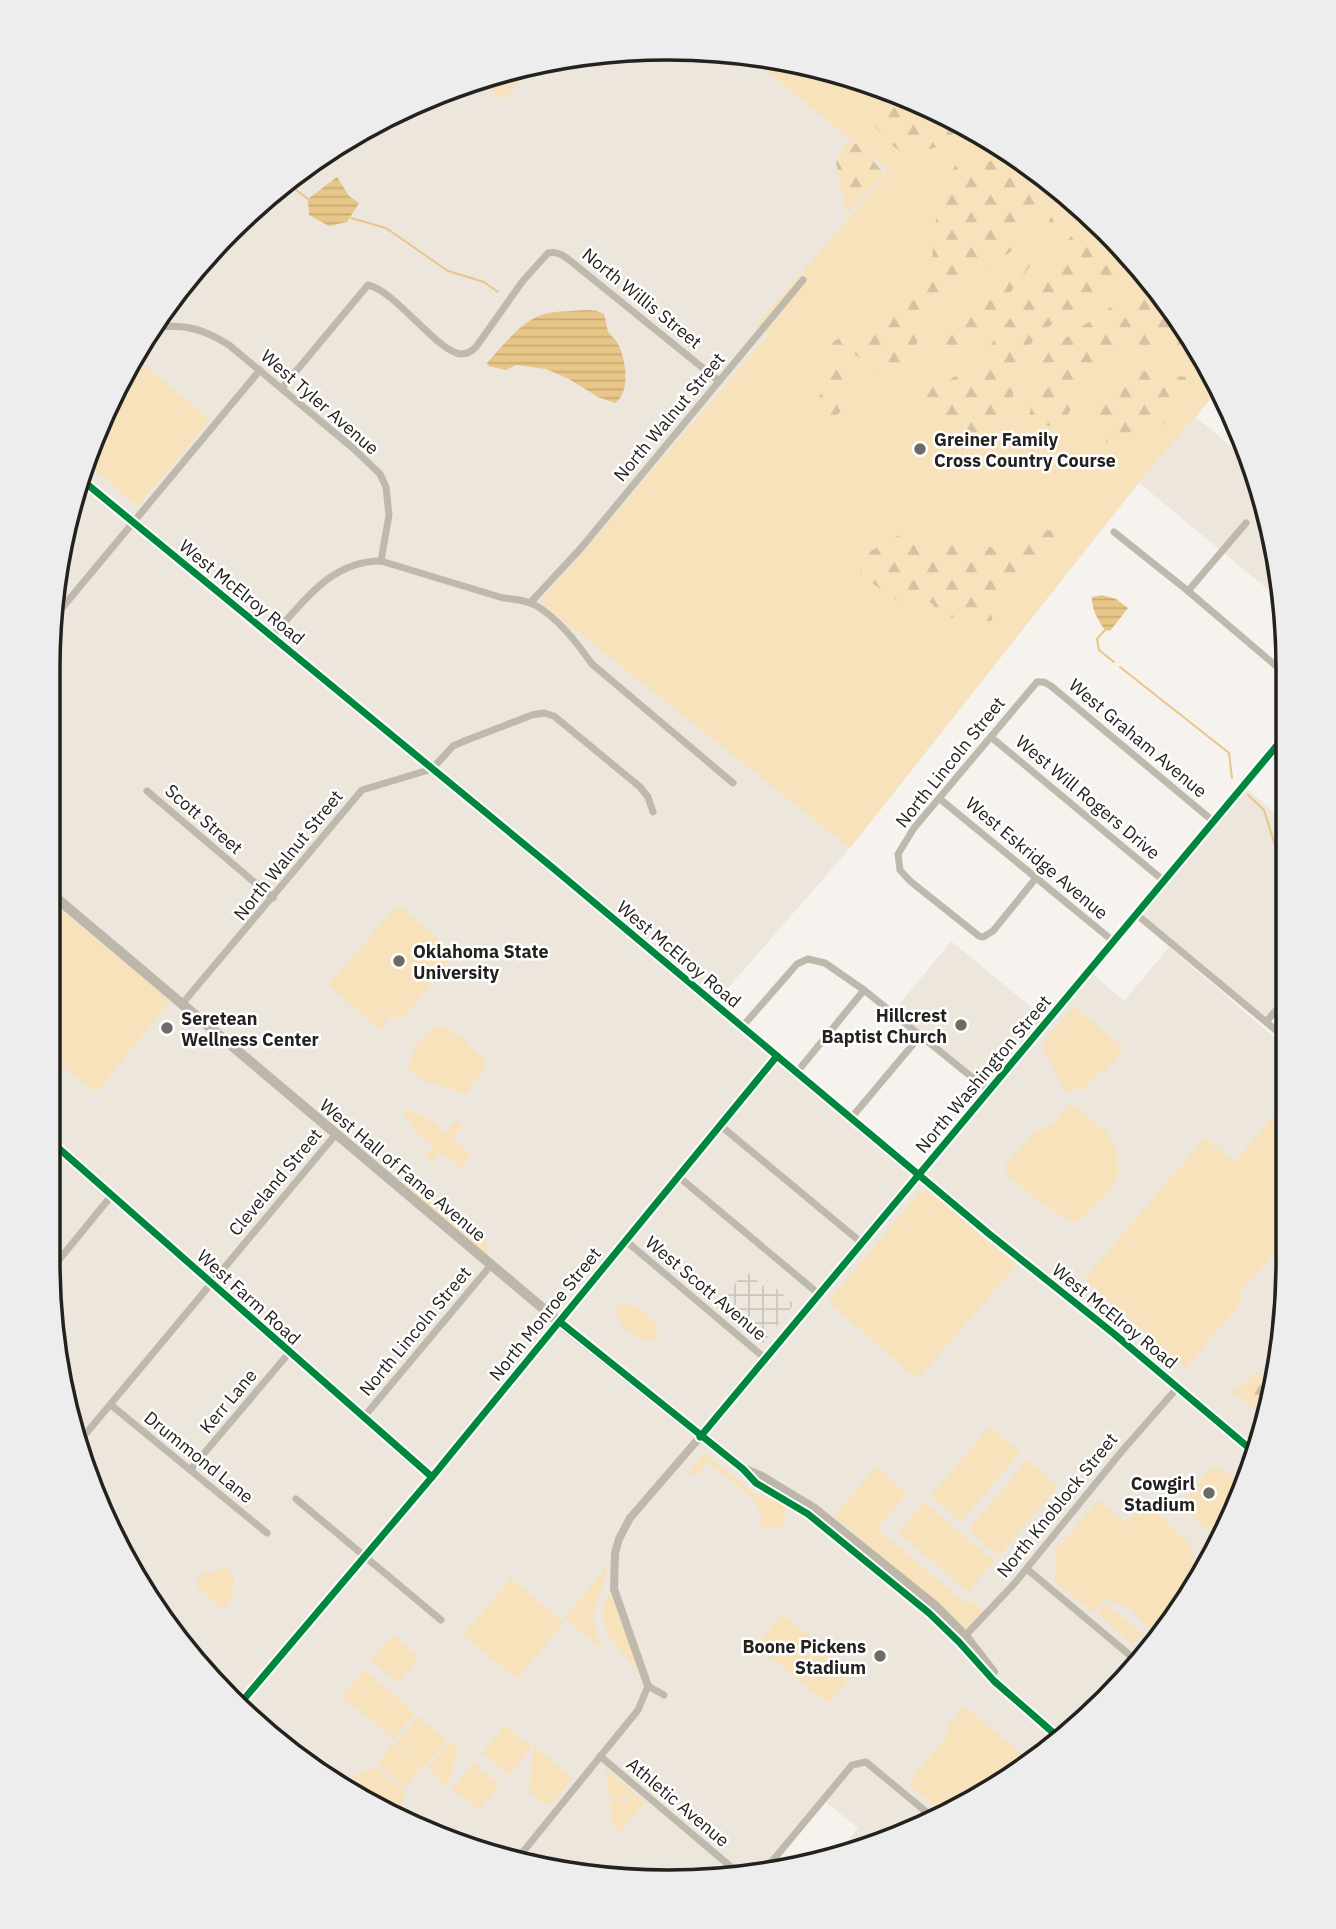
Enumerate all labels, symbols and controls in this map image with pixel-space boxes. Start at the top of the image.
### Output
street label: North Willis Street [577,243,707,353]
street label: West Tyler Avenue [256,344,384,460]
street label: North Walnut Street [608,348,730,486]
place label: Greiner Family Cross Country Course [934,428,1116,472]
marker: Greiner Family Cross Country Course [912,441,928,457]
street label: West McElroy Road [175,534,309,650]
street label: West Graham Avenue [1064,673,1212,803]
street label: North Lincoln Street [890,692,1010,832]
street label: West Will Rogers Drive [1011,730,1165,864]
street label: Scott Street [160,779,248,859]
street label: North Walnut Street [228,785,348,925]
street label: West Eskridge Avenue [961,792,1113,924]
street label: West McElroy Road [612,895,746,1013]
place label: Oklahoma State University [413,940,549,984]
marker: Oklahoma State University [391,953,407,969]
street label: North Washington Street [910,990,1056,1158]
place label: Hillcrest Baptist Church [821,1004,947,1048]
place label: Seretean Wellness Center [181,1007,319,1051]
marker: Hillcrest Baptist Church [953,1017,969,1033]
marker: Seretean Wellness Center [159,1020,175,1036]
street label: West Hall of Fame Avenue [315,1094,491,1246]
street label: Cleveland Street [223,1124,327,1240]
street label: West Scott Avenue [641,1231,771,1345]
street label: North Monroe Street [484,1243,606,1385]
street label: West Farm Road [192,1244,306,1350]
street label: West McElroy Road [1048,1258,1182,1374]
street label: North Lincoln Street [354,1262,476,1400]
street label: Kerr Lane [194,1364,262,1438]
street label: Drummond Lane [140,1406,258,1508]
street label: North Knoblock Street [992,1428,1122,1582]
place label: Cowgirl Stadium [1124,1472,1196,1516]
marker: Cowgirl Stadium [1201,1485,1217,1501]
place label: Boone Pickens Stadium [743,1635,866,1679]
marker: Boone Pickens Stadium [872,1648,888,1664]
street label: Athletic Avenue [622,1752,734,1852]

